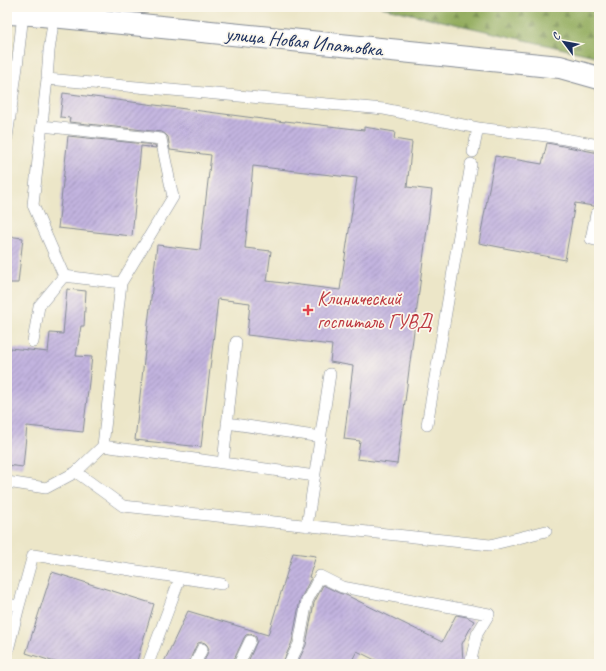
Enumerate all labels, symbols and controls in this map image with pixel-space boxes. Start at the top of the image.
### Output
street label: улица Новая Ипатовка [223,21,385,62]
north arrow [544,22,584,62]
text: С [548,29,564,43]
place label: Клинический госпиталь ГУВД [317,286,434,334]
marker: Клинический госпиталь ГУВД [302,304,314,316]

